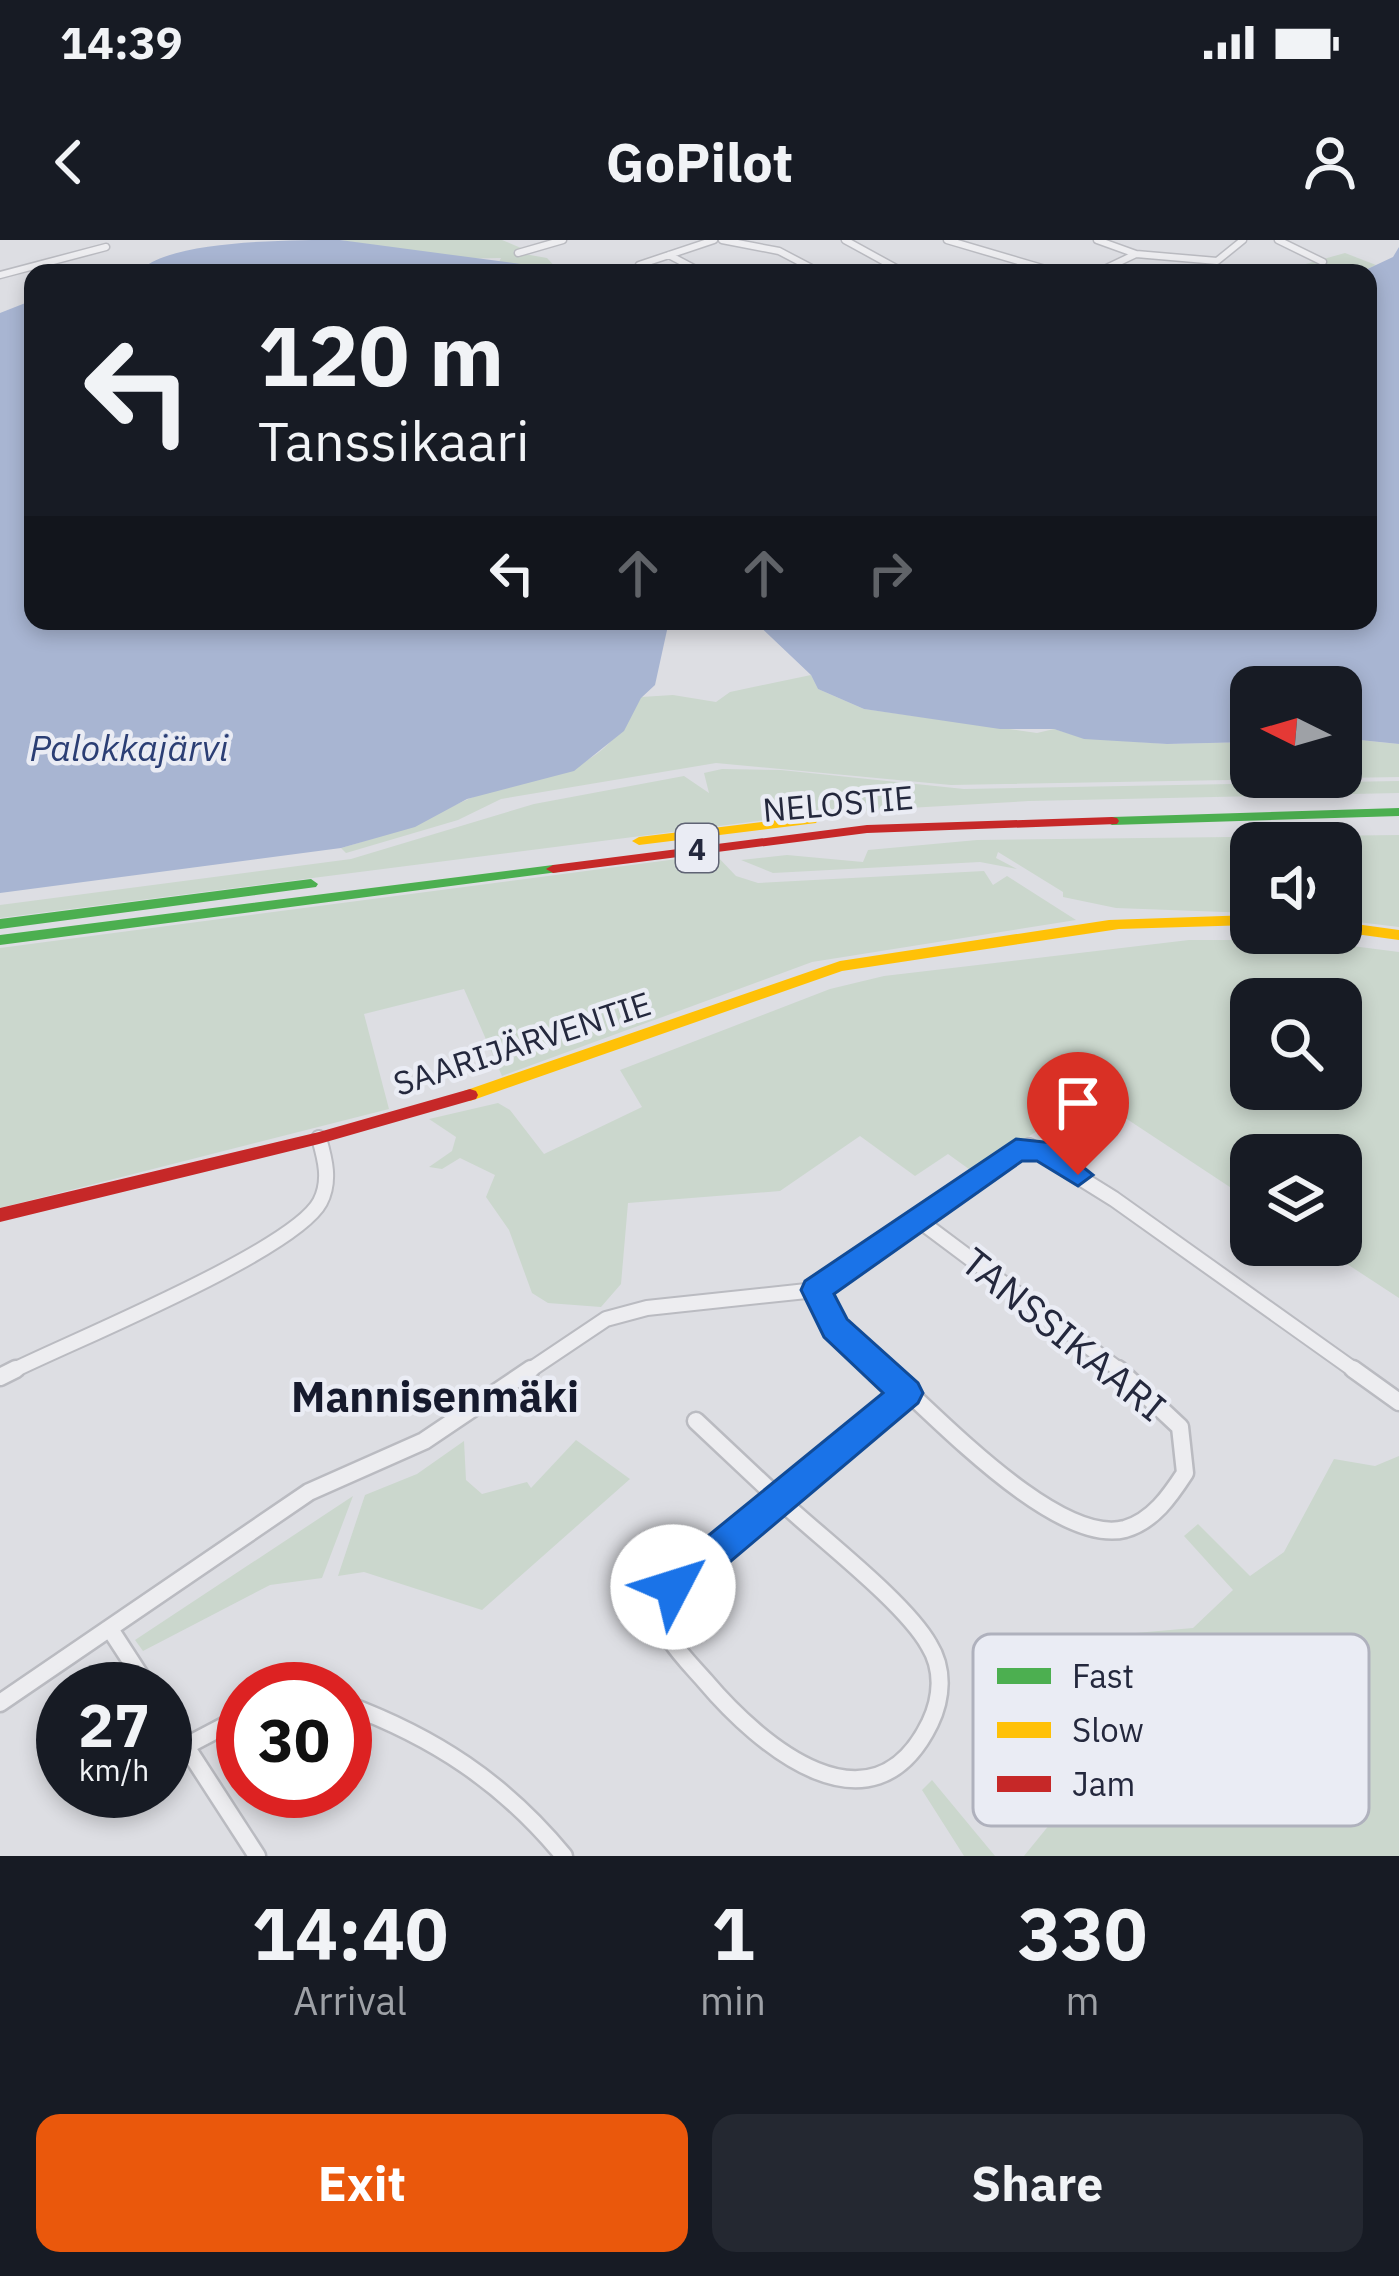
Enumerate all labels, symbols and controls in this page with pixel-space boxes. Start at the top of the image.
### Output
text: 14:39 [60,13,183,71]
text: GoPilot [606,127,793,197]
icon: back [36,129,102,195]
icon: person [1297,129,1363,195]
text: 120 m [258,300,504,409]
icon: left [60,312,216,468]
text: Tanssikaari [258,406,530,476]
icon: left [479,540,545,606]
icon: ahead [605,540,671,606]
icon: ahead [731,540,797,606]
icon: right [857,540,923,606]
north arrow [1230,666,1362,798]
map controls [1230,666,1362,1266]
water label: Palokkajärvi [29,724,229,771]
street label: NELOSTIE [761,775,915,831]
button: sound [1230,822,1362,954]
road number: 4 [676,824,718,872]
button: search [1230,978,1362,1110]
street label: SAARIJÄRVENTIE [388,981,656,1105]
pin [1027,1052,1129,1175]
icon: arrive [1045,1070,1111,1136]
button: layers [1230,1134,1362,1266]
street label: TANSSIKAARI [951,1236,1177,1432]
district label: Mannisenmäki [291,1369,579,1424]
position arrow [610,1524,736,1650]
legend [973,1634,1369,1826]
text: Fast [1072,1654,1134,1697]
speed limit sign: 30 [216,1662,372,1818]
text: 27 [78,1685,150,1764]
text: Slow [1072,1708,1144,1751]
text: km/h [79,1750,149,1789]
text: Jam [1072,1762,1135,1805]
text: 14:40 [252,1886,448,1980]
text: 1 [711,1886,755,1980]
text: 330 [1018,1886,1147,1980]
text: Arrival [293,1975,407,2026]
text: min [700,1975,766,2026]
text: m [1065,1975,1100,2026]
button: Exit [36,2114,688,2252]
button: Share [712,2114,1363,2252]

